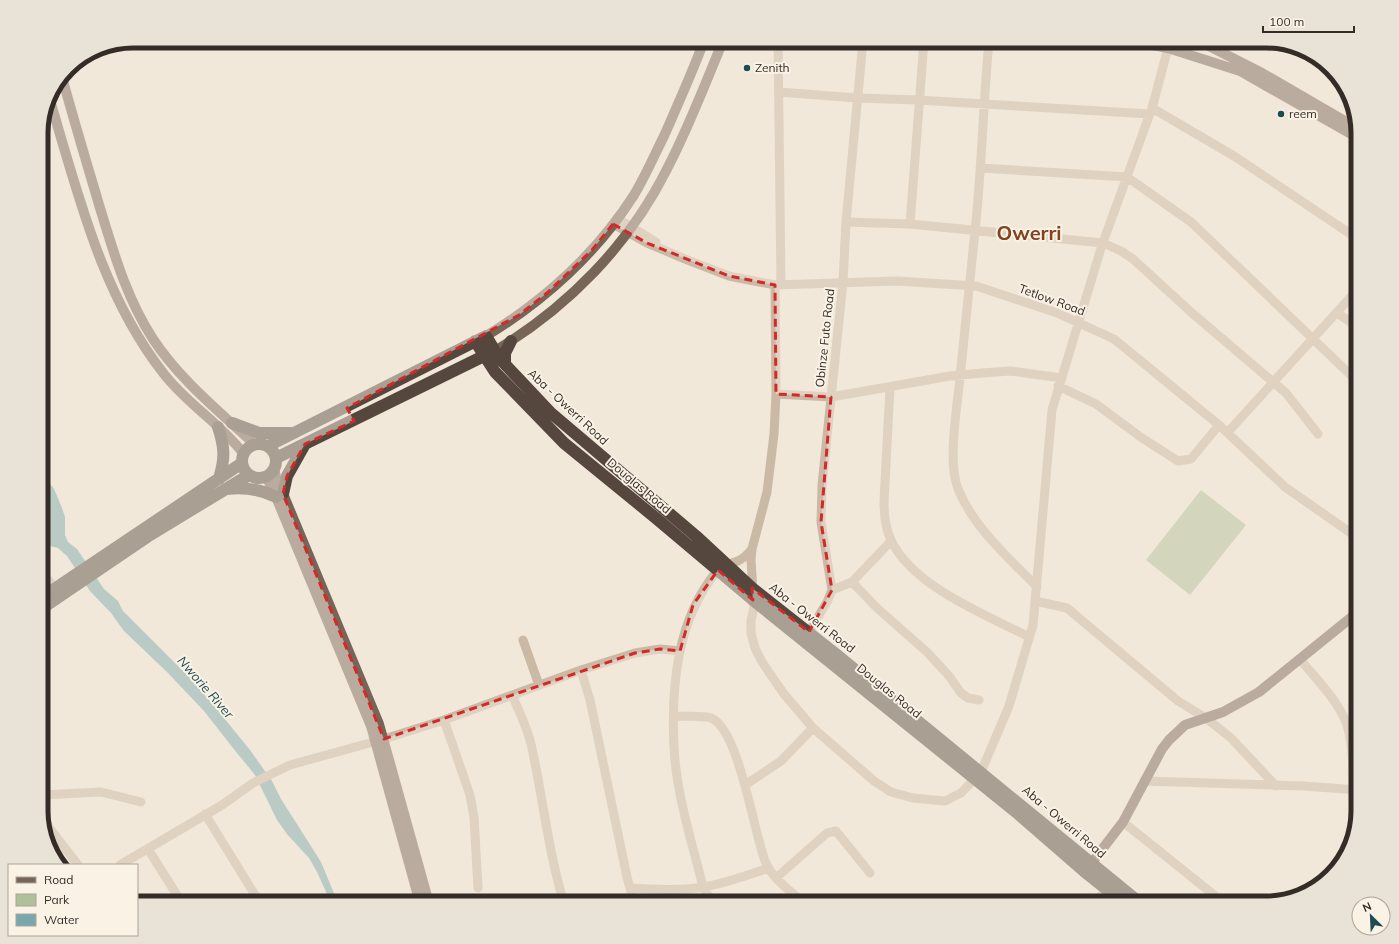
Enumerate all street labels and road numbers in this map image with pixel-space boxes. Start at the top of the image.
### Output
street label: Tetlow Road [1017,281,1087,318]
street label: Obinze Futo Road [812,288,837,388]
street label: Aba - Owerri Road [525,365,612,448]
street label: Douglas Road [604,455,674,517]
street label: Aba - Owerri Road [766,579,858,656]
street label: Douglas Road [854,660,925,721]
street label: Aba - Owerri Road [1019,782,1109,861]

